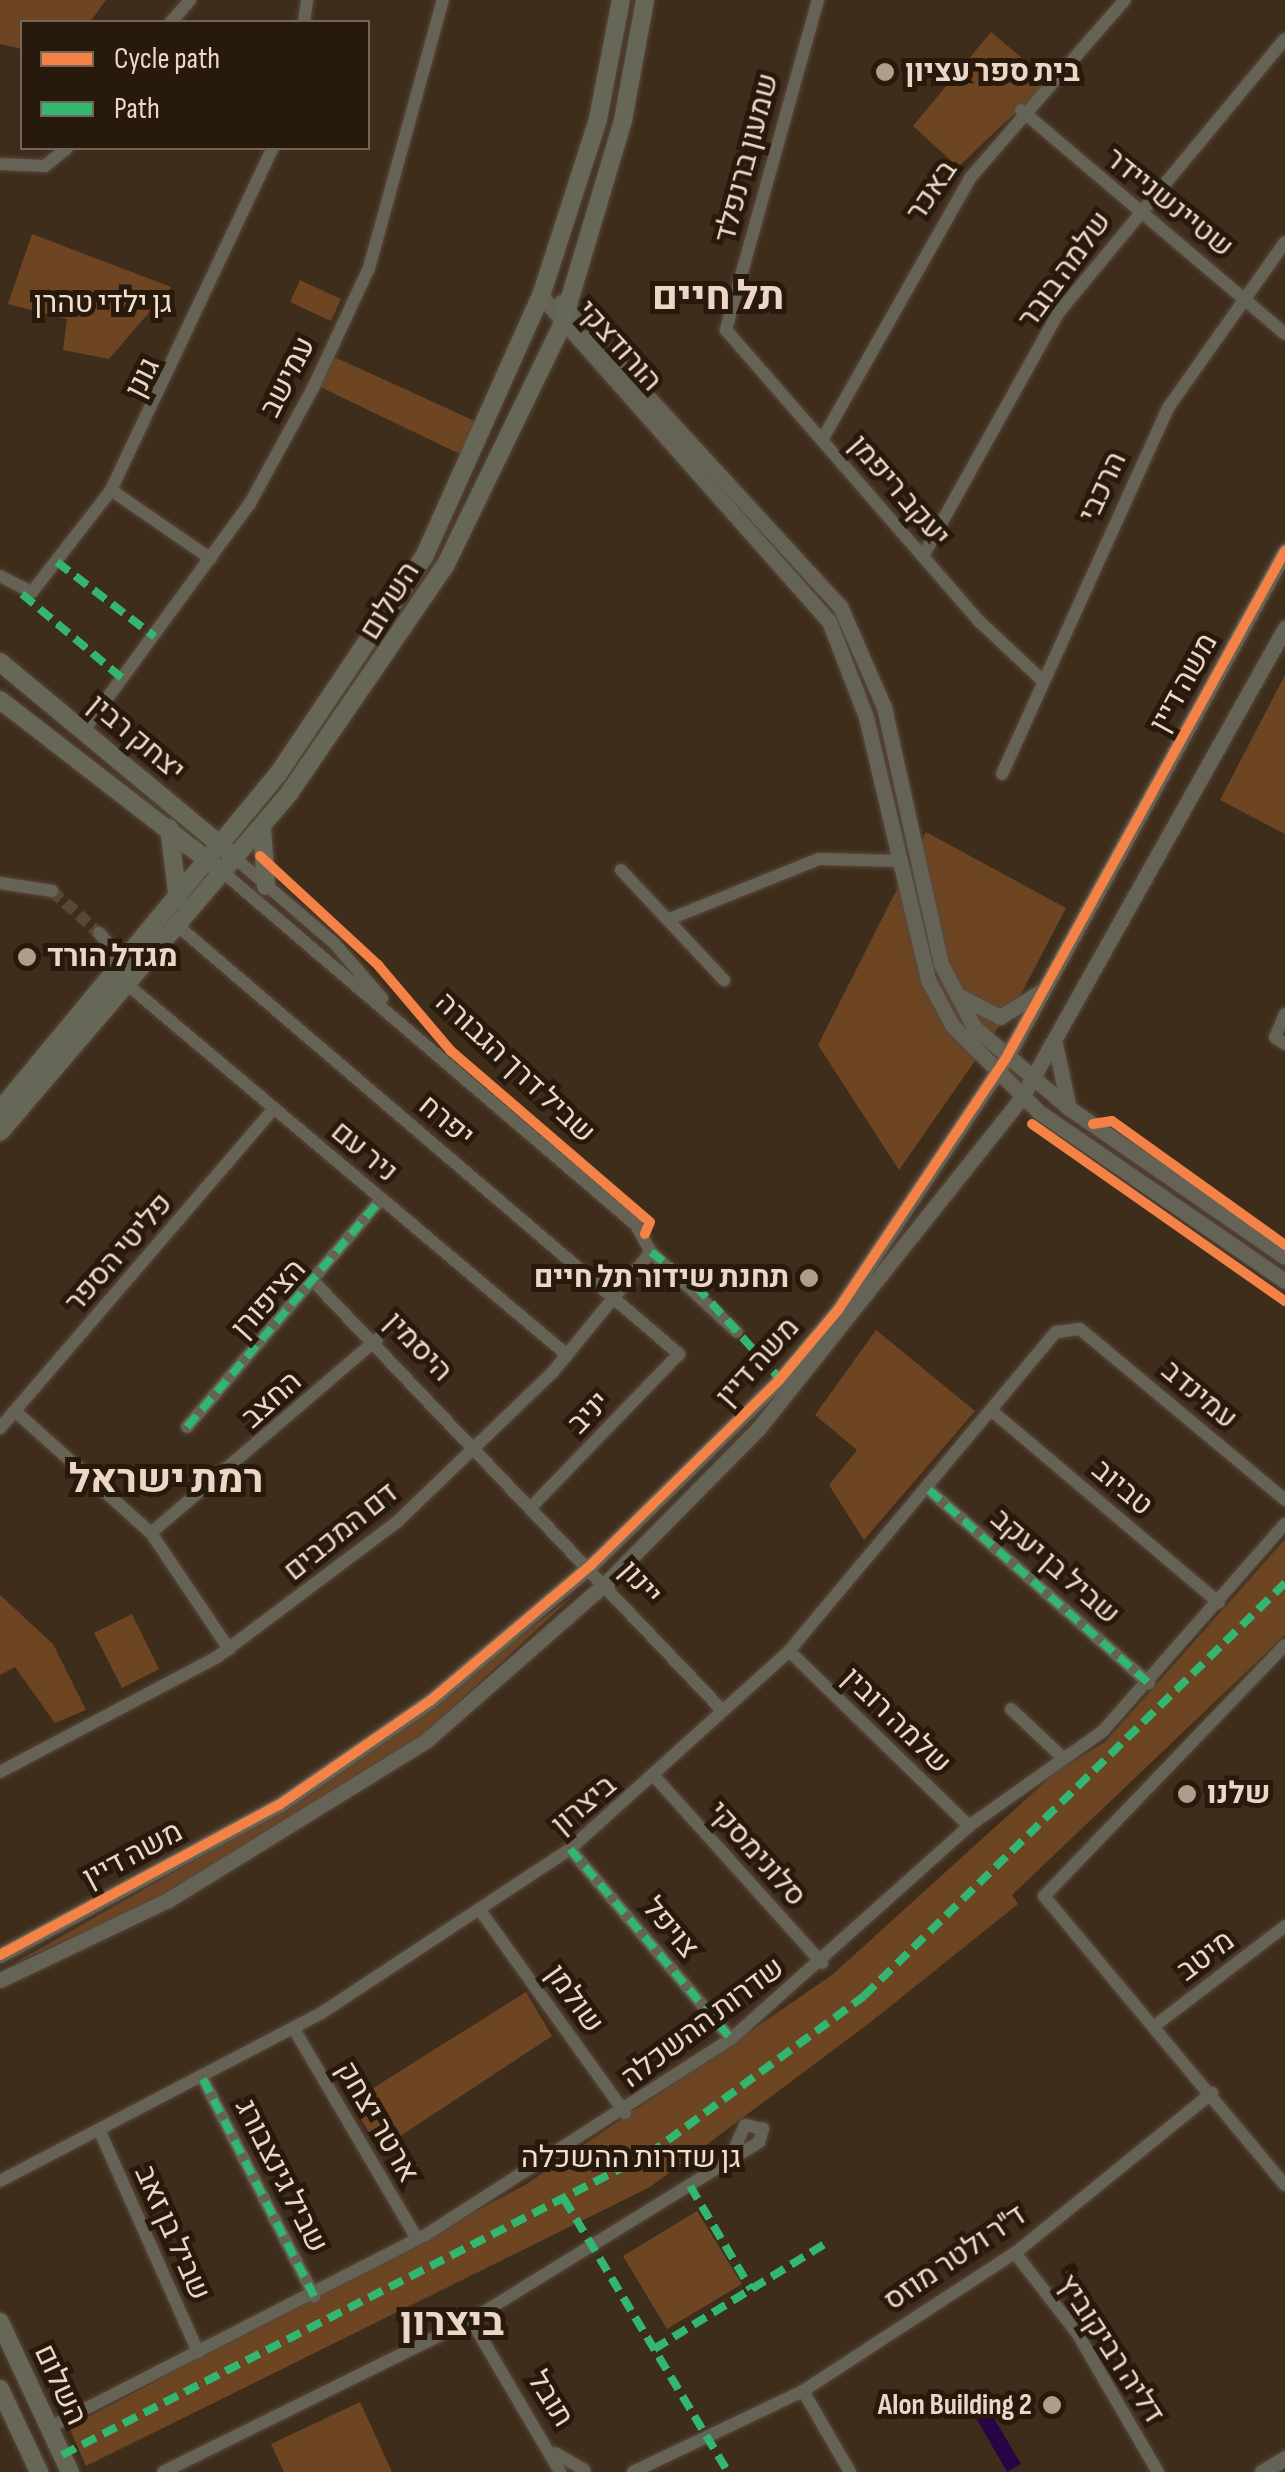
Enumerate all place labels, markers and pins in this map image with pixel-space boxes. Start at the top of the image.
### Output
place label: בית ספר עציון [905,54,1080,90]
marker: בית ספר עציון [874,61,896,83]
place label: מגדל הורד [47,939,178,975]
marker: מגדל הורד [16,946,38,968]
place label: תחנת שידור תל חיים [534,1260,789,1296]
marker: תחנת שידור תל חיים [798,1267,820,1289]
place label: שלנו [1207,1776,1270,1812]
marker: שלנו [1176,1783,1198,1805]
place label: Alon Building 2 [878,2387,1032,2423]
marker: Alon Building 2 [1041,2394,1063,2416]

